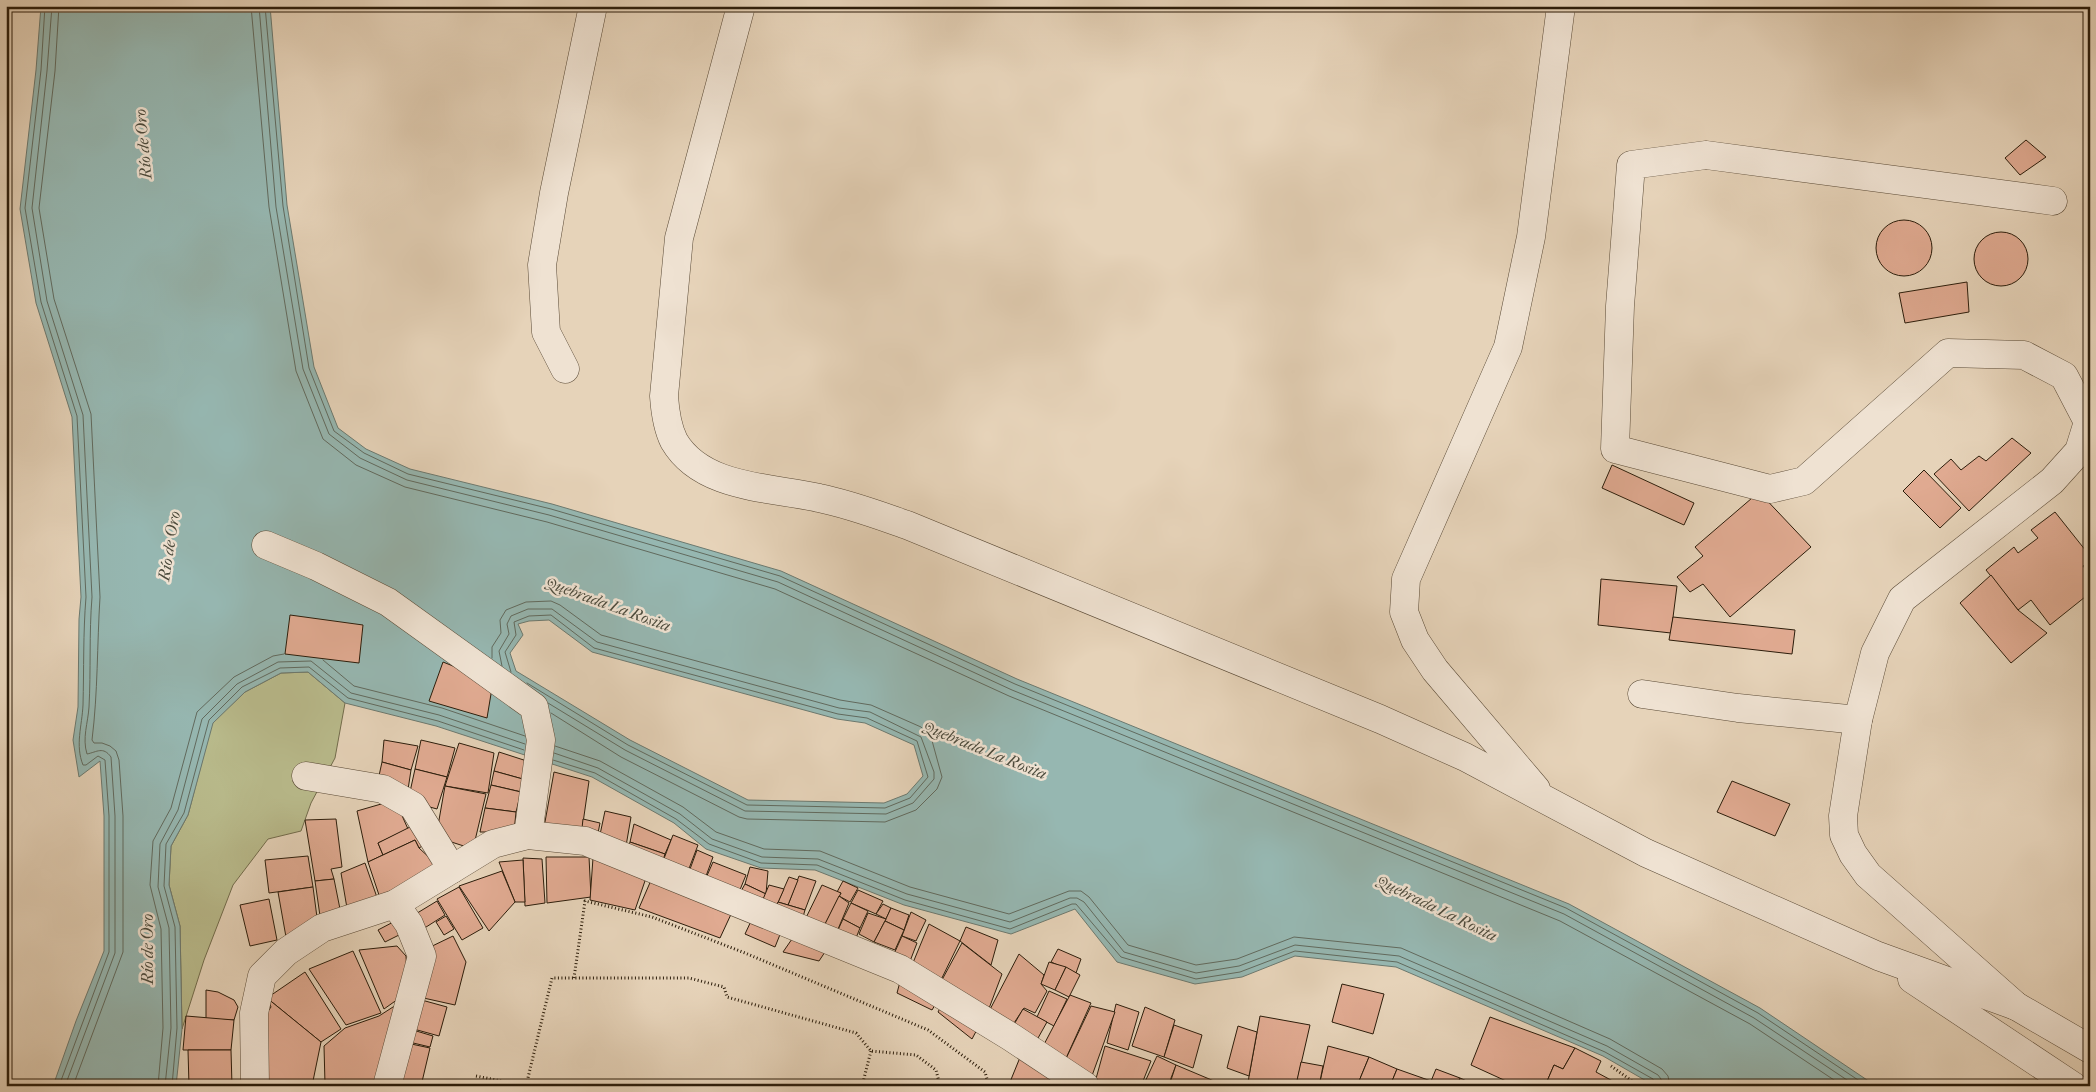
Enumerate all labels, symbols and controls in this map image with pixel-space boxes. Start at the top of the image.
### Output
water label: Río de Oro [130,108,156,181]
water label: Río de Oro [154,510,184,583]
water label: Quebrada La Rosita [542,572,673,636]
water label: Quebrada La Rosita [919,716,1049,784]
water label: Quebrada La Rosita [1372,870,1500,946]
water label: Río de Oro [138,914,157,985]

